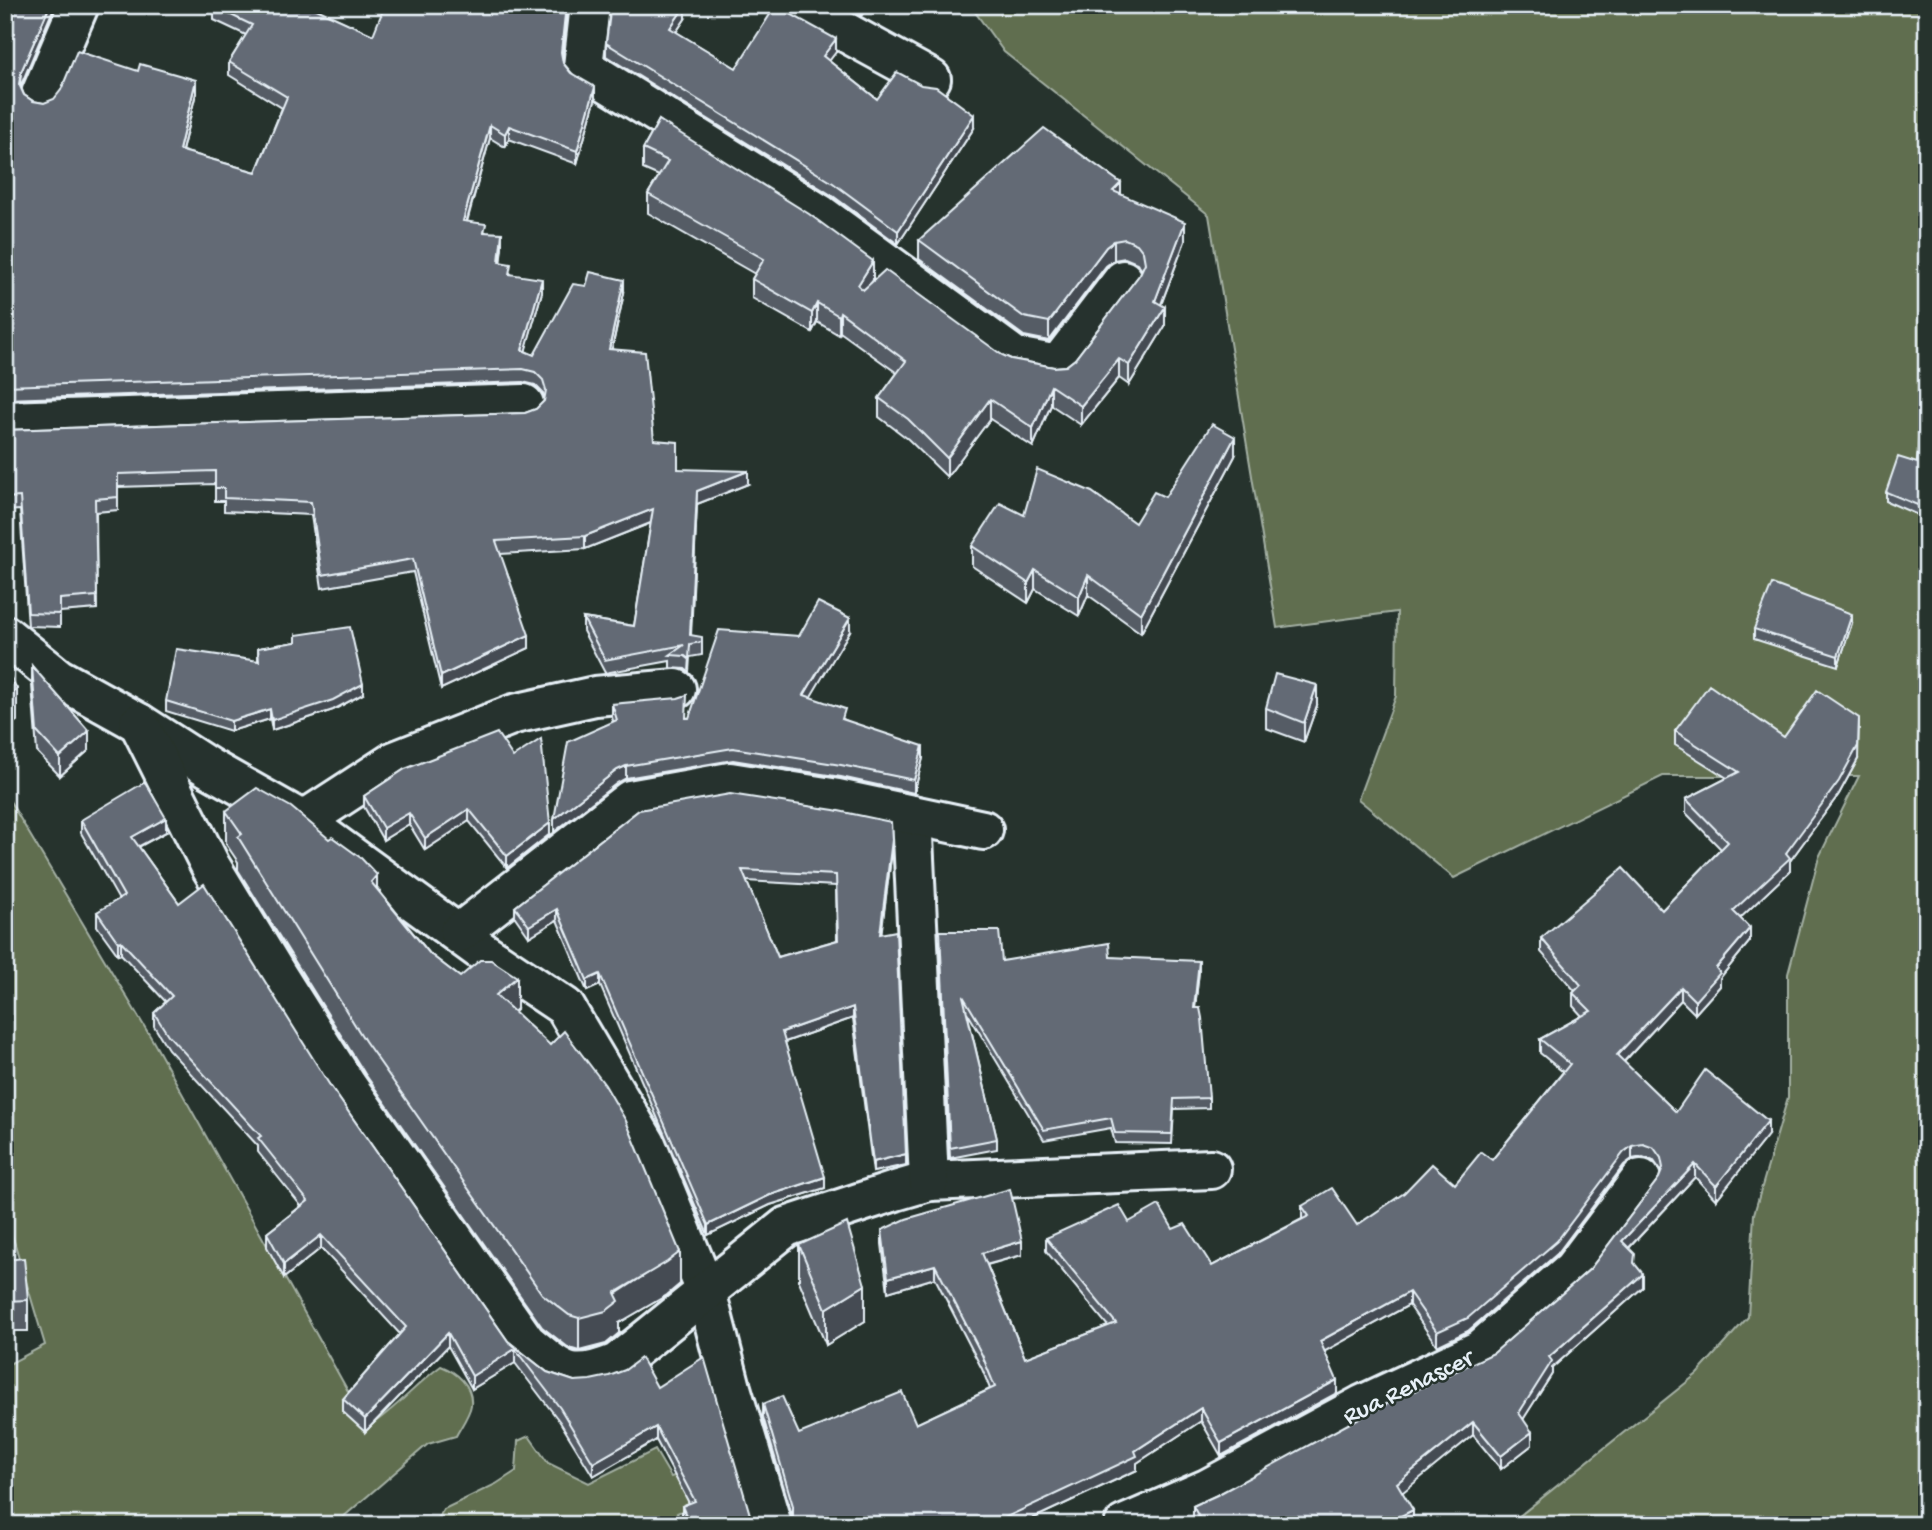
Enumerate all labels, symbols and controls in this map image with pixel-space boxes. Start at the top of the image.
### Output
street label: Rua Renascer [1339,1343,1482,1434]

